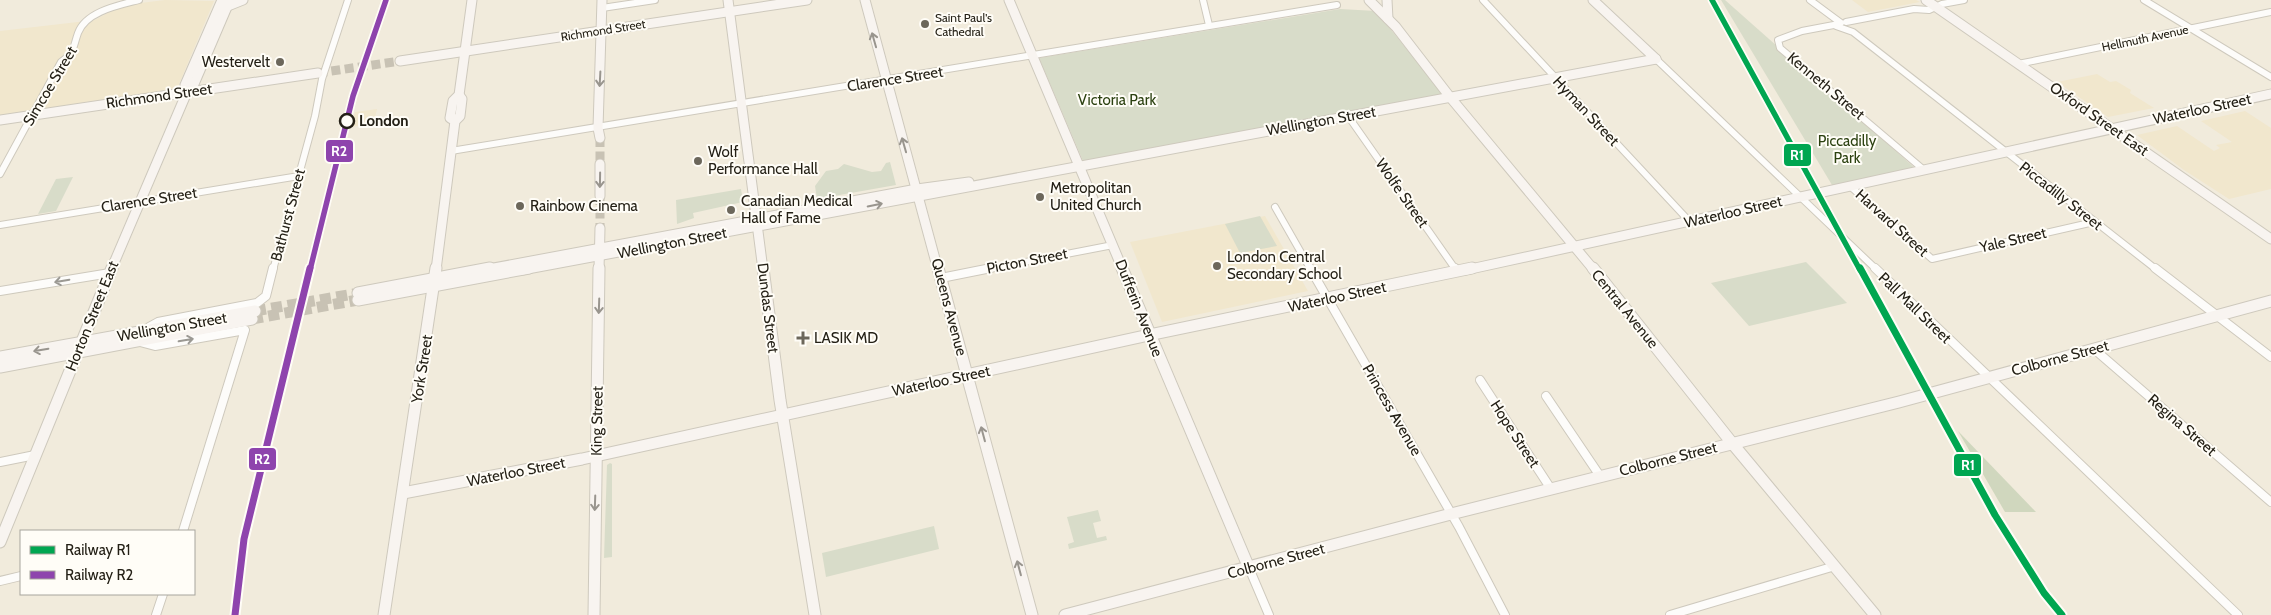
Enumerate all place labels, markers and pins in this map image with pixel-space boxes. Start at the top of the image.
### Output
place label: Saint Paul's Cathedral [935,10,992,39]
marker: Saint Paul's Cathedral [919,18,931,30]
place label: Westervelt [202,53,270,71]
marker: Westervelt [274,56,286,68]
place label: London [359,112,409,130]
marker: London [339,113,355,129]
place label: Wolf Performance Hall [708,143,818,178]
marker: Wolf Performance Hall [692,155,704,167]
place label: Metropolitan United Church [1050,179,1141,214]
marker: Metropolitan United Church [1034,191,1046,203]
place label: Canadian Medical Hall of Fame [741,192,853,227]
place label: Rainbow Cinema [530,197,639,215]
marker: Rainbow Cinema [514,200,526,212]
marker: Canadian Medical Hall of Fame [725,204,737,216]
place label: London Central Secondary School [1227,248,1342,283]
marker: London Central Secondary School [1211,260,1223,272]
place label: LASIK MD [814,329,878,347]
marker: LASIK MD [796,331,810,345]

